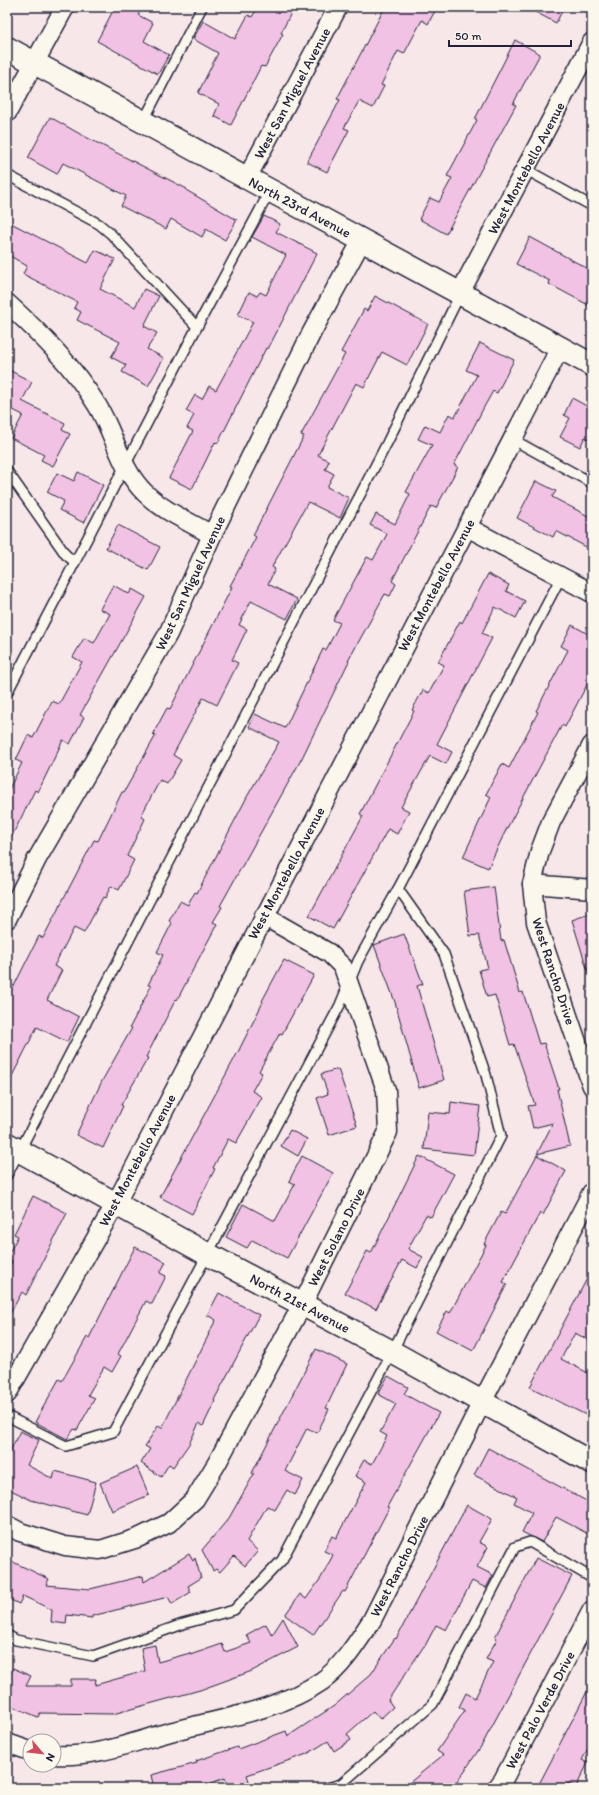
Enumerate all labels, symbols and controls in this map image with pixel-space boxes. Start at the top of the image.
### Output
scale bar [449,22,571,48]
street label: West San Miguel Avenue [251,24,334,162]
text: 50 m [455,29,481,43]
street label: West Montebello Avenue [484,99,569,237]
street label: North 23rd Avenue [246,173,354,242]
street label: West San Miguel Avenue [152,513,229,653]
street label: West Montebello Avenue [394,516,479,654]
street label: West Montebello Avenue [244,804,329,942]
street label: West Rancho Drive [528,915,579,1027]
street label: West Montebello Avenue [95,1091,180,1229]
street label: West Solano Drive [304,1185,369,1289]
street label: North 21st Avenue [247,1270,353,1337]
street label: West Rancho Drive [366,1512,433,1620]
street label: West Palo Verde Drive [502,1648,579,1772]
north arrow [22,1733,62,1773]
text: N [43,1751,58,1764]

